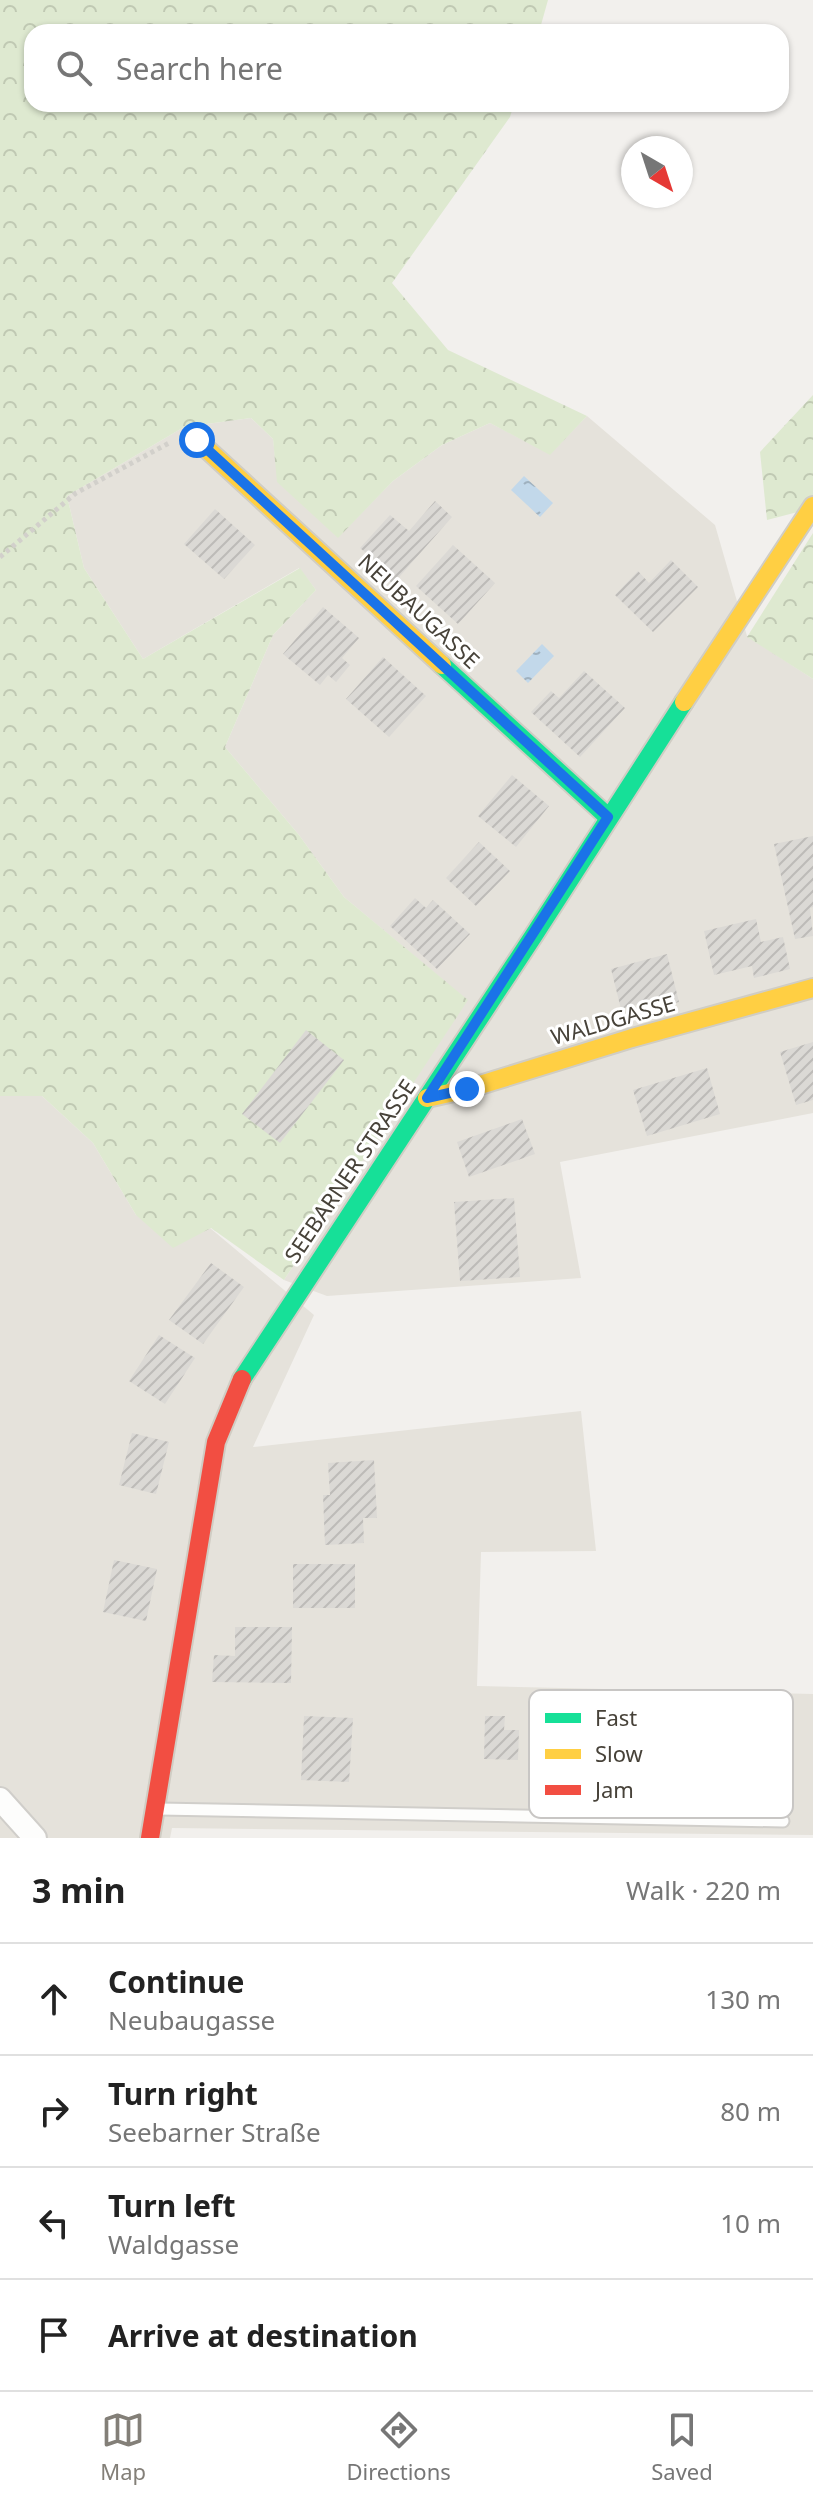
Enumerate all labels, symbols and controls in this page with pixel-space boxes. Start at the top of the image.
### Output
search box [24,24,789,112]
icon: search [52,46,96,90]
text: Search here [116,48,283,89]
north arrow [621,136,693,208]
route start [179,422,215,458]
street label: NEUBAUGASSE [352,546,487,674]
street label: WALDGASSE [547,987,678,1051]
route end [449,1071,485,1107]
street label: SEEBARNER STRASSE [277,1073,422,1268]
legend [529,1690,793,1818]
text: Fast [595,1702,637,1732]
text: Slow [595,1738,644,1768]
text: Jam [593,1774,634,1804]
text: 3 min [32,1867,126,1913]
text: Walk · 220 m [626,1872,781,1908]
text: Continue [108,1961,244,2002]
icon: ahead [32,1977,76,2021]
text: 130 m [705,1981,781,2017]
text: Neubaugasse [108,2002,275,2038]
text: Turn right [108,2073,258,2114]
icon: right [32,2089,76,2133]
text: 80 m [720,2093,781,2129]
text: Seebarner Straße [108,2114,321,2150]
text: Turn left [108,2185,236,2226]
icon: left [32,2201,76,2245]
text: 10 m [720,2205,781,2241]
text: Waldgasse [108,2226,239,2262]
icon: arrive [32,2313,76,2357]
text: Arrive at destination [108,2315,418,2356]
tab: Map [100,2408,146,2486]
tab: Directions [346,2408,451,2486]
tab: Saved [651,2408,713,2486]

